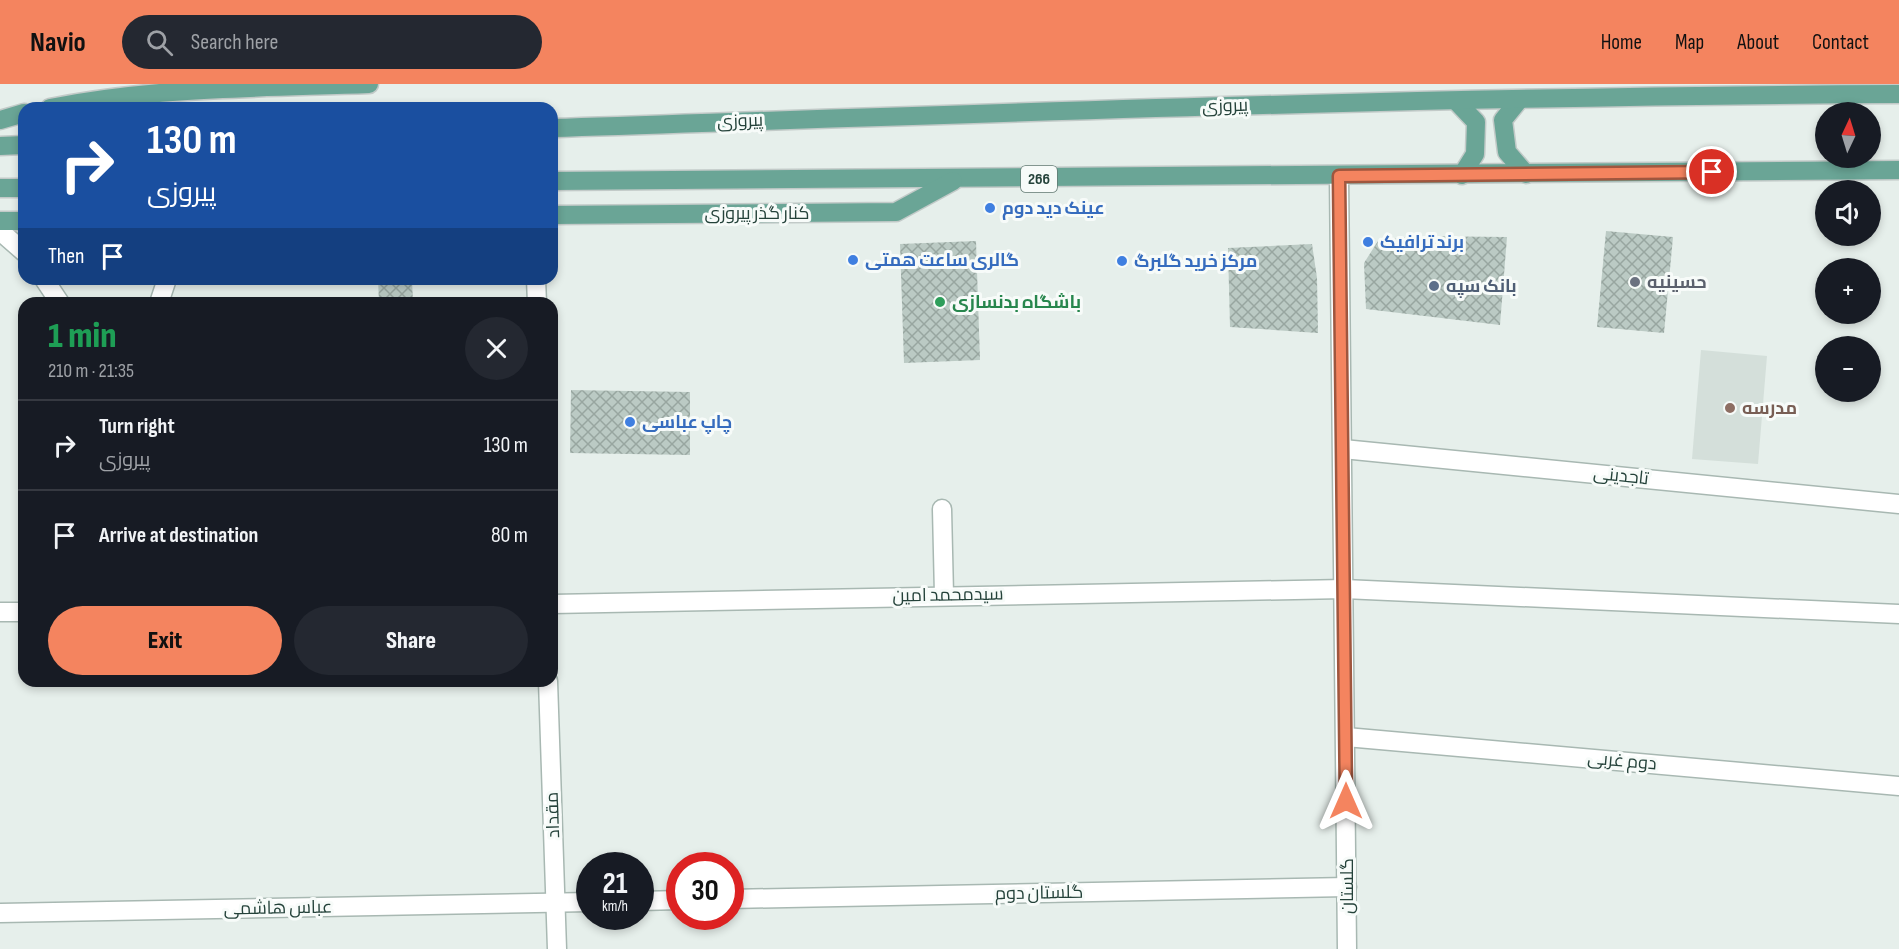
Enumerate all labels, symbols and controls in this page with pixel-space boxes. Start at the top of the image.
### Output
search box [122,15,542,69]
text: Navio [30,26,86,59]
icon: search [143,26,176,59]
text: Search here [191,29,278,56]
text: Home [1601,30,1642,55]
text: Map [1675,30,1704,55]
text: About [1737,30,1779,55]
text: Contact [1812,30,1869,55]
street label: پیروزی [1202,95,1249,118]
north arrow [1815,102,1881,168]
map controls [1815,102,1881,402]
street label: پیروزی [717,110,764,133]
text: 130 m [147,115,237,166]
icon: right [48,126,126,204]
pin [1686,146,1737,197]
icon: arrive [1695,155,1728,188]
road number: 266 [1021,166,1057,192]
text: پیروزی [147,177,216,209]
button: sound [1815,180,1881,246]
place label: عینک دید دوم [1002,198,1105,220]
marker: عینک دید دوم [983,201,997,215]
street label: کنار گذر پیروزی [705,203,810,225]
place label: برند ترافیک [1380,232,1464,253]
marker: برند ترافیک [1361,235,1375,249]
icon: arrive [96,240,129,273]
text: Then [48,243,84,270]
place label: گالری ساعت همتی [865,250,1019,271]
place label: مرکز خرید گلبرگ [1134,251,1258,272]
marker: گالری ساعت همتی [846,253,860,267]
marker: مرکز خرید گلبرگ [1115,254,1129,268]
button: + [1815,258,1881,324]
place label: حسینیه [1647,272,1707,293]
marker: حسینیه [1628,275,1642,289]
place label: بانک سپه [1446,276,1517,298]
marker: بانک سپه [1427,279,1441,293]
place label: باشگاه بدنسازی [952,292,1081,313]
marker: باشگاه بدنسازی [933,295,947,309]
text: 1 min [48,315,116,358]
button: close [465,317,528,380]
button: − [1815,336,1881,402]
text: 210 m · 21:35 [48,359,134,383]
place label: مدرسه [1742,398,1797,419]
marker: مدرسه [1723,401,1737,415]
place label: چاپ عباسی [642,412,732,434]
text: Turn right [99,413,175,440]
marker: چاپ عباسی [623,415,637,429]
icon: right [48,429,81,462]
text: 130 m [484,432,528,459]
text: پیروزی [99,448,150,472]
street label: تاجدینی [1592,463,1650,489]
icon: arrive [48,519,81,552]
text: Arrive at destination [99,522,258,549]
text: 80 m [491,522,528,549]
street label: سیدمحمد امین [892,584,1004,606]
button: Exit [48,606,282,675]
button: Share [294,606,528,675]
street label: دوم غربی [1586,748,1657,775]
position arrow [1314,769,1378,833]
street label: مقداد [542,792,564,838]
speed limit sign: 30 [666,852,744,930]
street label: گلستان [1337,858,1358,914]
text: 21 [603,866,627,902]
street label: گلستان دوم [995,882,1083,905]
street label: عباس هاشمی [224,897,332,919]
text: km/h [602,897,628,916]

